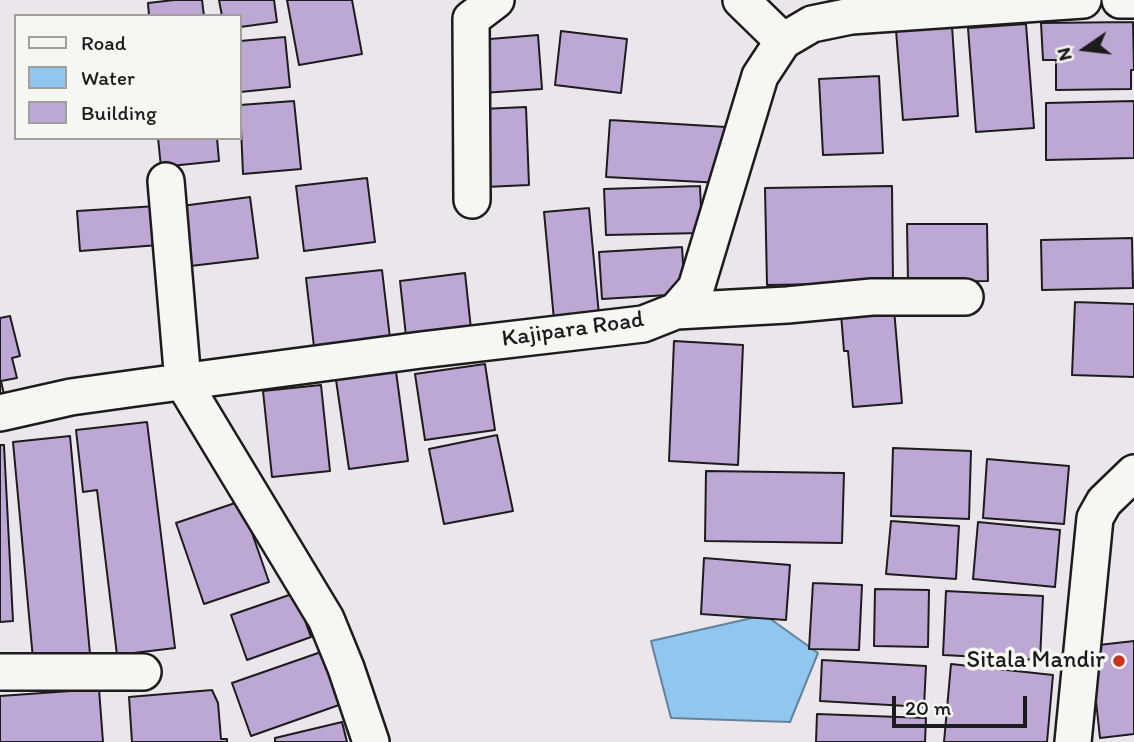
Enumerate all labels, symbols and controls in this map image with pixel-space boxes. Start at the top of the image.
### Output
legend [14,14,242,140]
north arrow [1050,14,1120,84]
text: Road [81,30,126,55]
text: N [1051,45,1077,63]
text: Water [81,65,135,90]
text: Building [81,100,157,125]
street label: Kajipara Road [500,306,646,354]
place label: Sitala Mandir [966,647,1105,675]
marker: Sitala Mandir [1111,653,1127,669]
scale bar [896,682,1031,726]
text: 20 m [905,695,951,720]

